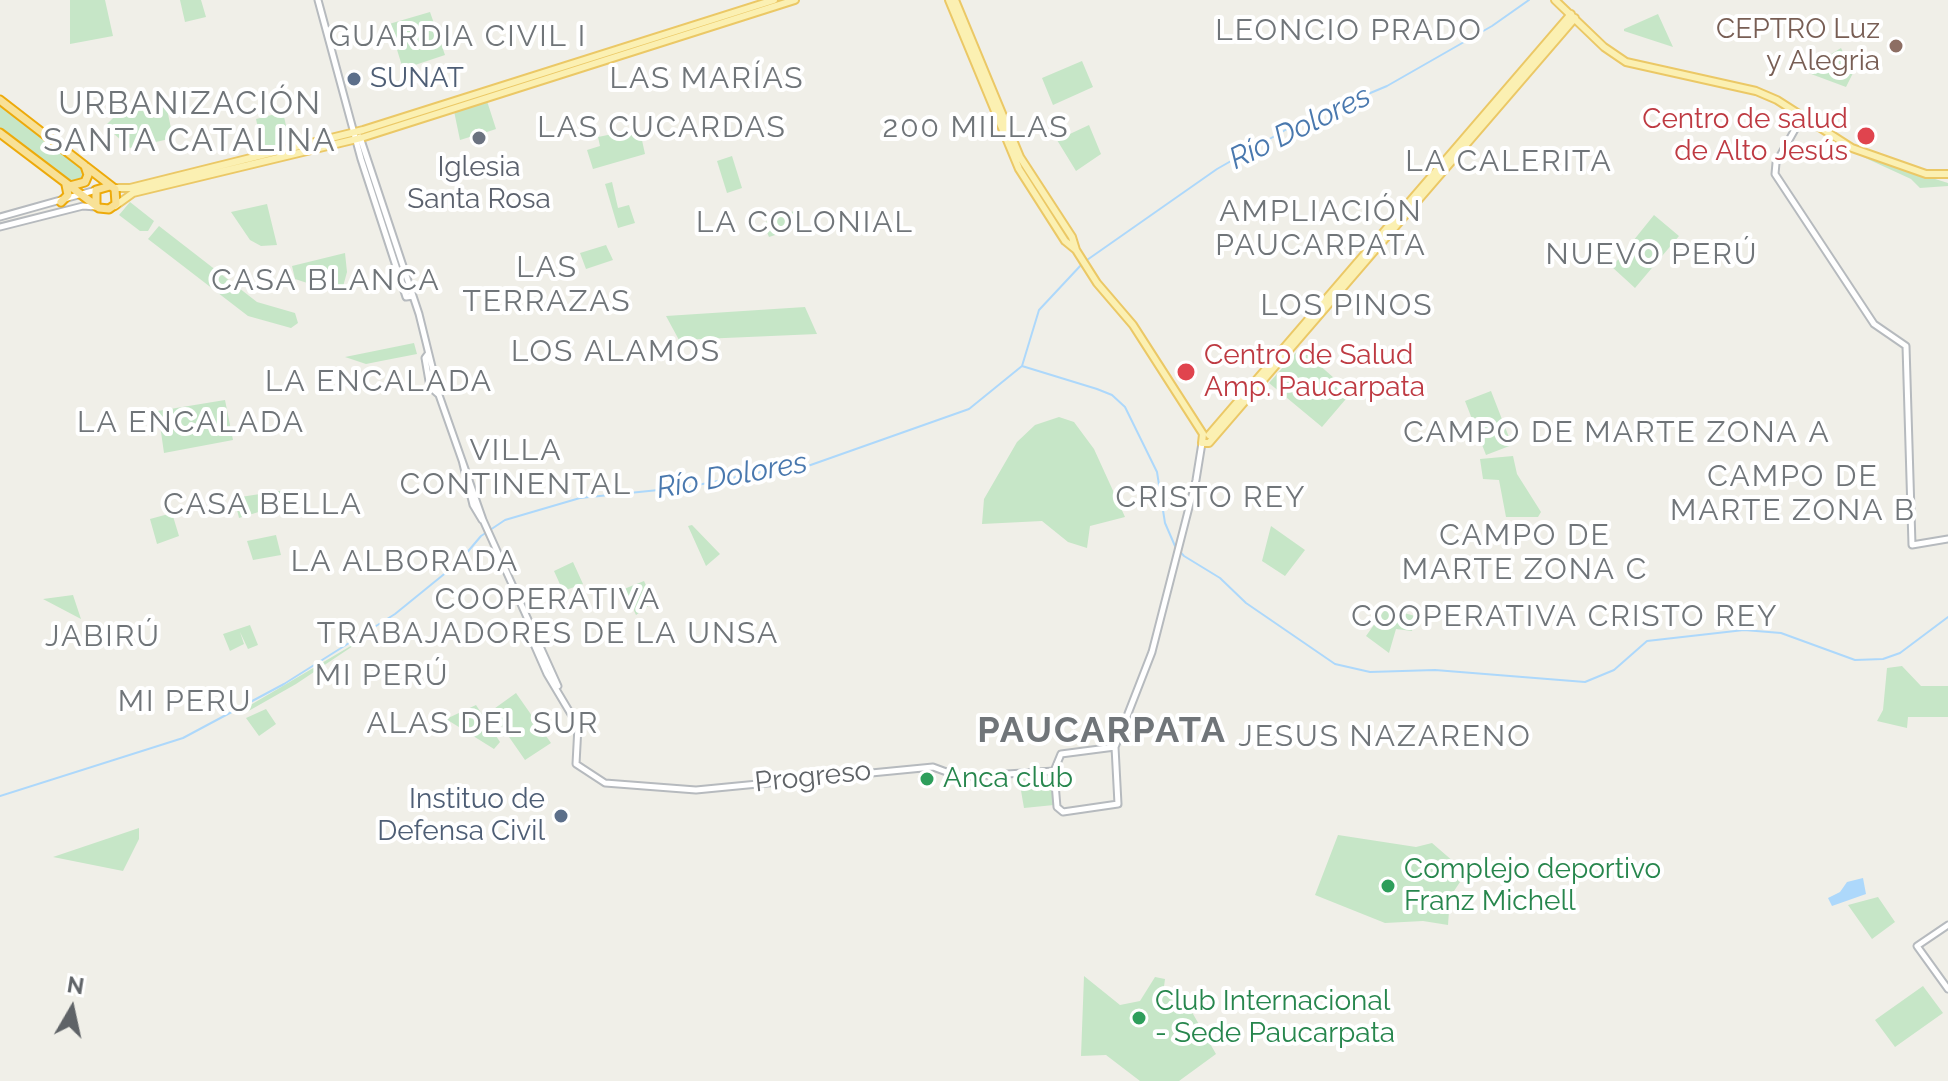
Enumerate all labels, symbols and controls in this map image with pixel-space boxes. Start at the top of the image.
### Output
district label: LEONCIO PRADO [1215,13,1483,49]
place label: CEPTRO Luz y Alegria [1716,13,1880,79]
district label: GUARDIA CIVIL I [329,19,587,55]
marker: CEPTRO Luz y Alegria [1887,37,1905,55]
district label: LAS MARÍAS [609,61,805,97]
place label: SUNAT [370,62,464,96]
marker: SUNAT [345,70,363,88]
water label: Río Dolores [1224,78,1376,178]
district label: URBANIZACIÓN SANTA CATALINA [43,85,337,160]
place label: Centro de salud de Alto Jesús [1642,103,1848,169]
district label: LAS CUCARDAS [537,110,787,146]
district label: 200 MILLAS [883,110,1069,146]
marker: Centro de salud de Alto Jesús [1855,125,1877,147]
marker: Iglesia Santa Rosa [470,129,488,147]
district label: LA CALERITA [1405,144,1613,180]
place label: Iglesia Santa Rosa [407,151,551,217]
district label: AMPLIACIÓN PAUCARPATA [1215,194,1427,264]
district label: LA COLONIAL [696,205,914,241]
district label: NUEVO PERÚ [1546,237,1758,273]
district label: LAS TERRAZAS [463,250,631,320]
district label: CASA BLANCA [211,263,441,299]
district label: LOS PINOS [1260,288,1434,324]
district label: LOS ALAMOS [511,334,721,370]
place label: Centro de Salud Amp. Paucarpata [1204,339,1425,405]
marker: Centro de Salud Amp. Paucarpata [1175,361,1197,383]
district label: LA ENCALADA [265,364,493,400]
district label: LA ENCALADA [77,405,305,441]
district label: CAMPO DE MARTE ZONA A [1403,415,1831,451]
district label: VILLA CONTINENTAL [400,433,632,504]
water label: Río Dolores [654,445,810,507]
district label: CAMPO DE MARTE ZONA B [1670,459,1916,530]
district label: CRISTO REY [1116,480,1306,516]
district label: CASA BELLA [163,487,363,523]
district label: CAMPO DE MARTE ZONA C [1402,518,1648,588]
district label: LA ALBORADA [291,544,519,580]
district label: COOPERATIVA TRABAJADORES DE LA UNSA [317,582,779,652]
district label: COOPERATIVA CRISTO REY [1351,599,1779,635]
district label: JABIRÚ [45,619,161,655]
district label: MI PERÚ [315,658,449,694]
district label: MI PERU [118,684,252,720]
district label: ALAS DEL SUR [367,706,599,742]
district label: PAUCARPATA [977,709,1227,753]
district label: JESUS NAZARENO [1238,719,1532,755]
street label: Progreso [753,754,873,800]
place label: Anca club [943,762,1073,796]
marker: Anca club [918,770,936,788]
place label: Instituo de Defensa Civil [377,783,545,849]
marker: Instituo de Defensa Civil [552,807,570,825]
place label: Complejo deportivo Franz Michell [1404,853,1661,919]
marker: Complejo deportivo Franz Michell [1379,877,1397,895]
north arrow [32,969,112,1049]
text: N [65,971,86,999]
place label: Club Internacional - Sede Paucarpata [1155,985,1395,1051]
marker: Club Internacional - Sede Paucarpata [1130,1009,1148,1027]

